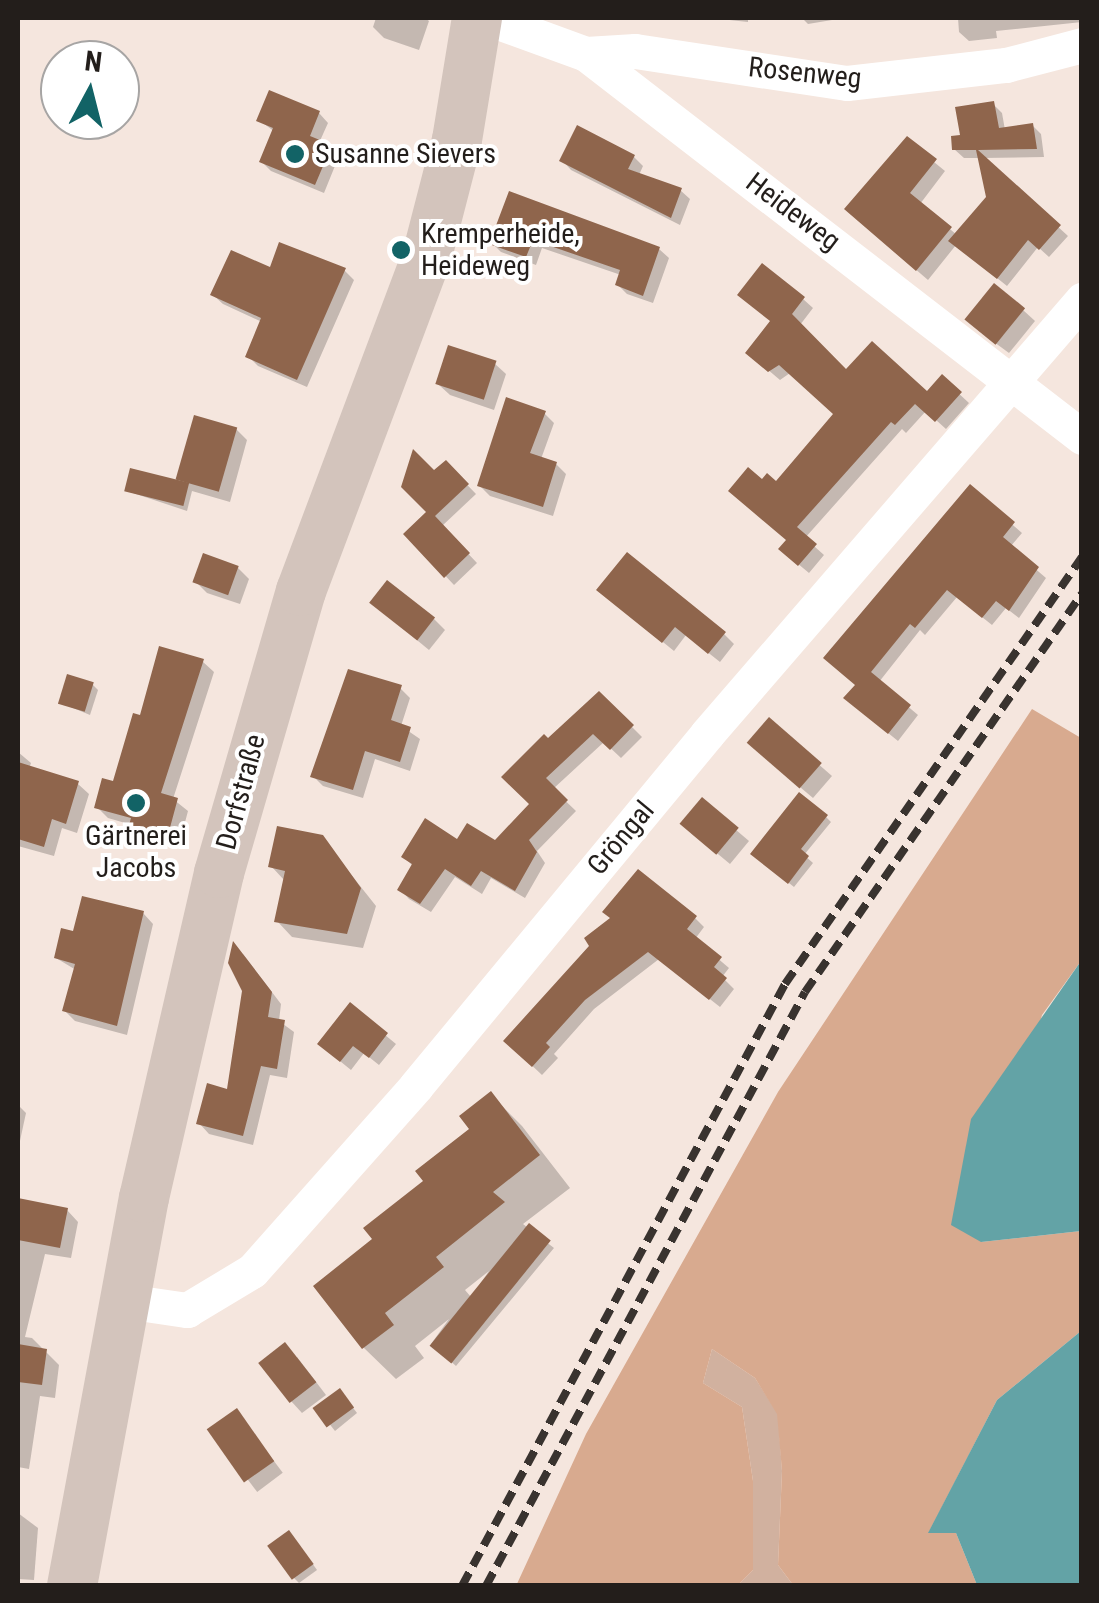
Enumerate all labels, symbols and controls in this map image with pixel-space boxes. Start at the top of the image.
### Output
north arrow [40,40,140,140]
text: N [83,44,104,79]
street label: Rosenweg [747,50,863,96]
place label: Susanne Sievers [315,137,496,171]
marker: Susanne Sievers [284,143,306,165]
street label: Heideweg [739,166,847,258]
place label: Kremperheide, Heideweg [421,217,580,283]
marker: Kremperheide, Heideweg [390,239,412,261]
street label: Dorfstraße [210,731,272,853]
marker: Gärtnerei Jacobs [125,792,147,814]
street label: Gröngal [580,794,662,882]
place label: Gärtnerei Jacobs [85,819,187,885]

